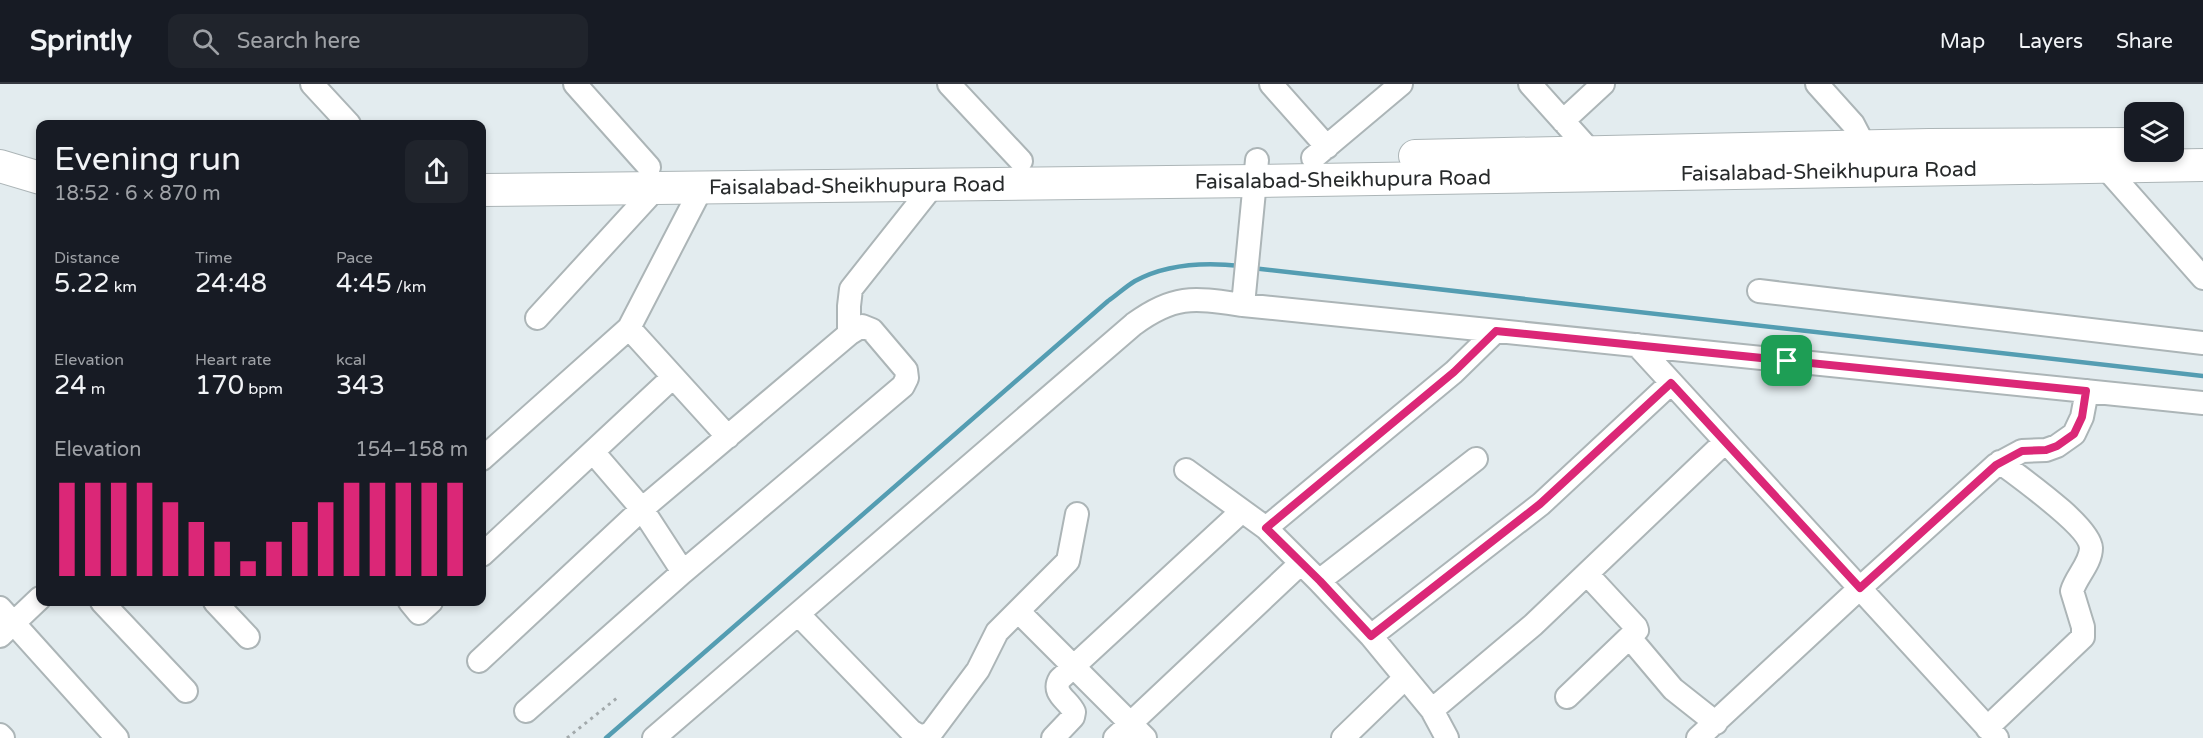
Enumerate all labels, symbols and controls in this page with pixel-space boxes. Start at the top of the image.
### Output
search box [168,14,588,68]
text: Sprintly [30,24,132,58]
icon: search [189,25,222,58]
text: Search here [237,28,361,54]
text: Map [1940,29,1985,54]
text: Layers [2018,29,2083,54]
text: Share [2116,29,2173,54]
map controls [2124,102,2184,162]
button: layers [2124,102,2184,162]
text: Evening run [54,140,241,179]
button: share [405,140,468,203]
street label: Faisalabad-Sheikhupura Road [1681,157,1977,187]
street label: Faisalabad-Sheikhupura Road [1195,165,1491,195]
street label: Faisalabad-Sheikhupura Road [709,172,1005,200]
text: 18:52 · 6 × 870 m [54,182,221,206]
text: Distance [54,248,120,268]
text: Time [195,248,232,268]
text: Pace [336,248,373,268]
text: 5.22 [54,268,109,299]
text: 24:48 [195,268,267,299]
text: 4:45 [336,268,392,299]
text: km [109,277,137,297]
text: /km [392,277,426,297]
pin [1761,335,1812,386]
icon: arrive [1770,344,1803,377]
text: Elevation [54,350,124,370]
text: Heart rate [195,350,271,370]
text: kcal [336,350,366,370]
text: 24 [54,370,87,401]
text: 170 [195,370,244,401]
text: 343 [336,370,385,401]
text: m [87,379,106,399]
text: bpm [244,379,283,399]
text: Elevation [54,438,141,462]
text: 154–158 m [355,438,468,462]

